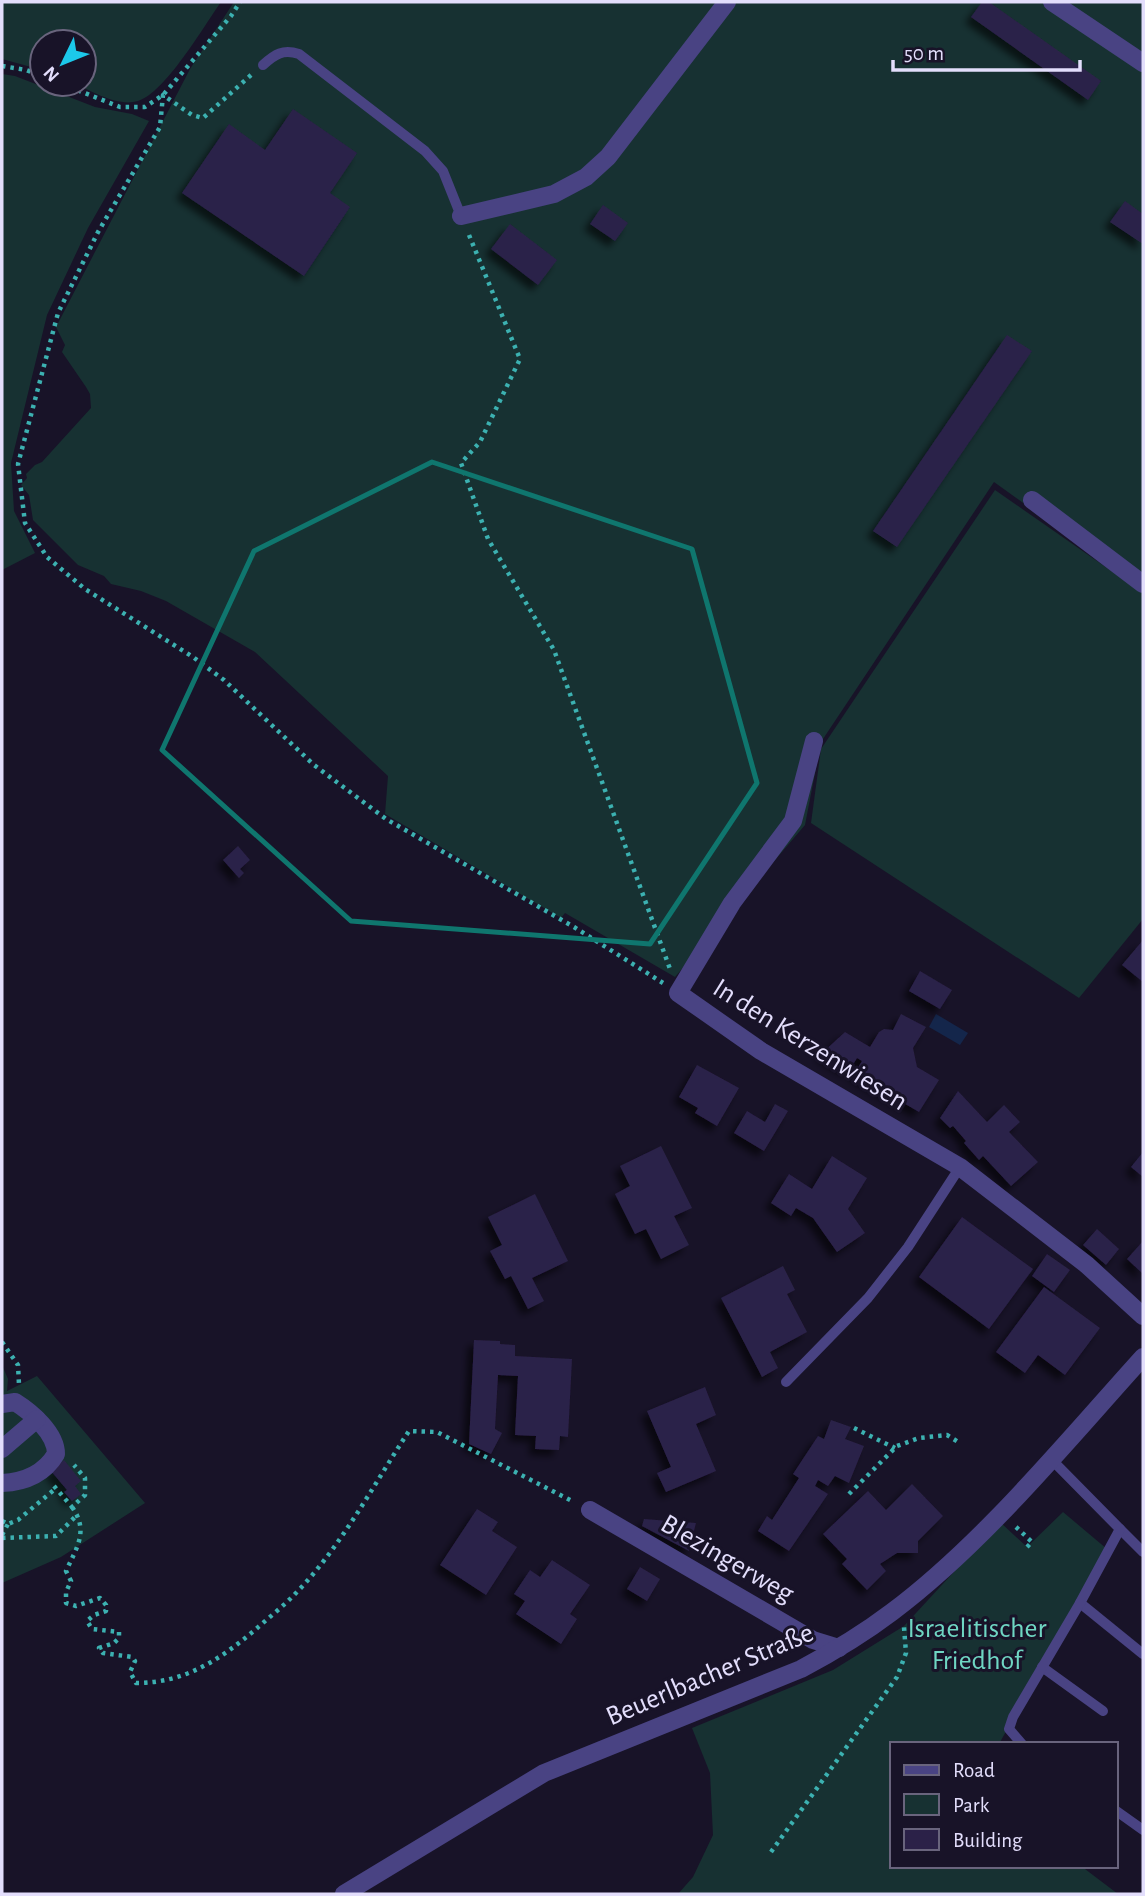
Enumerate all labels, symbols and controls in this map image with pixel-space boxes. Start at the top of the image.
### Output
north arrow [28,28,98,98]
scale bar [893,28,1080,72]
text: 50 m [904,43,944,64]
text: N [40,62,63,85]
street label: In den Kerzenwiesen [708,974,912,1116]
street label: Blezingerweg [656,1510,799,1608]
park label: Israelitischer Friedhof [908,1615,1046,1675]
street label: Beuerlbacher Straße [602,1619,818,1731]
legend [890,1742,1117,1868]
text: Road [953,1760,995,1781]
text: Park [953,1795,990,1816]
text: Building [953,1830,1023,1851]

